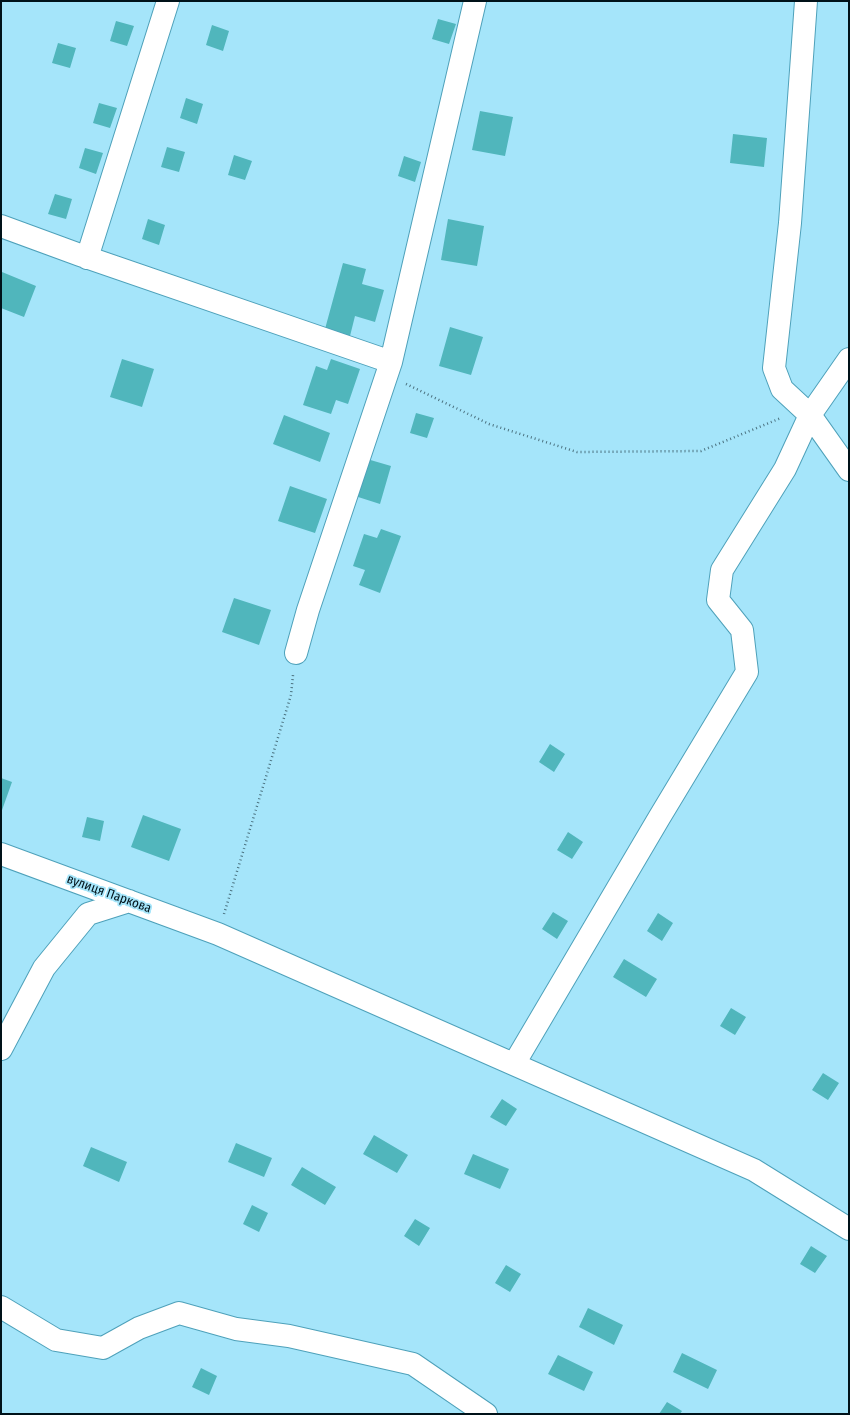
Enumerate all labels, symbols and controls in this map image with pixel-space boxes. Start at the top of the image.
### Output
street label: вулиця Паркова [65,871,153,917]

